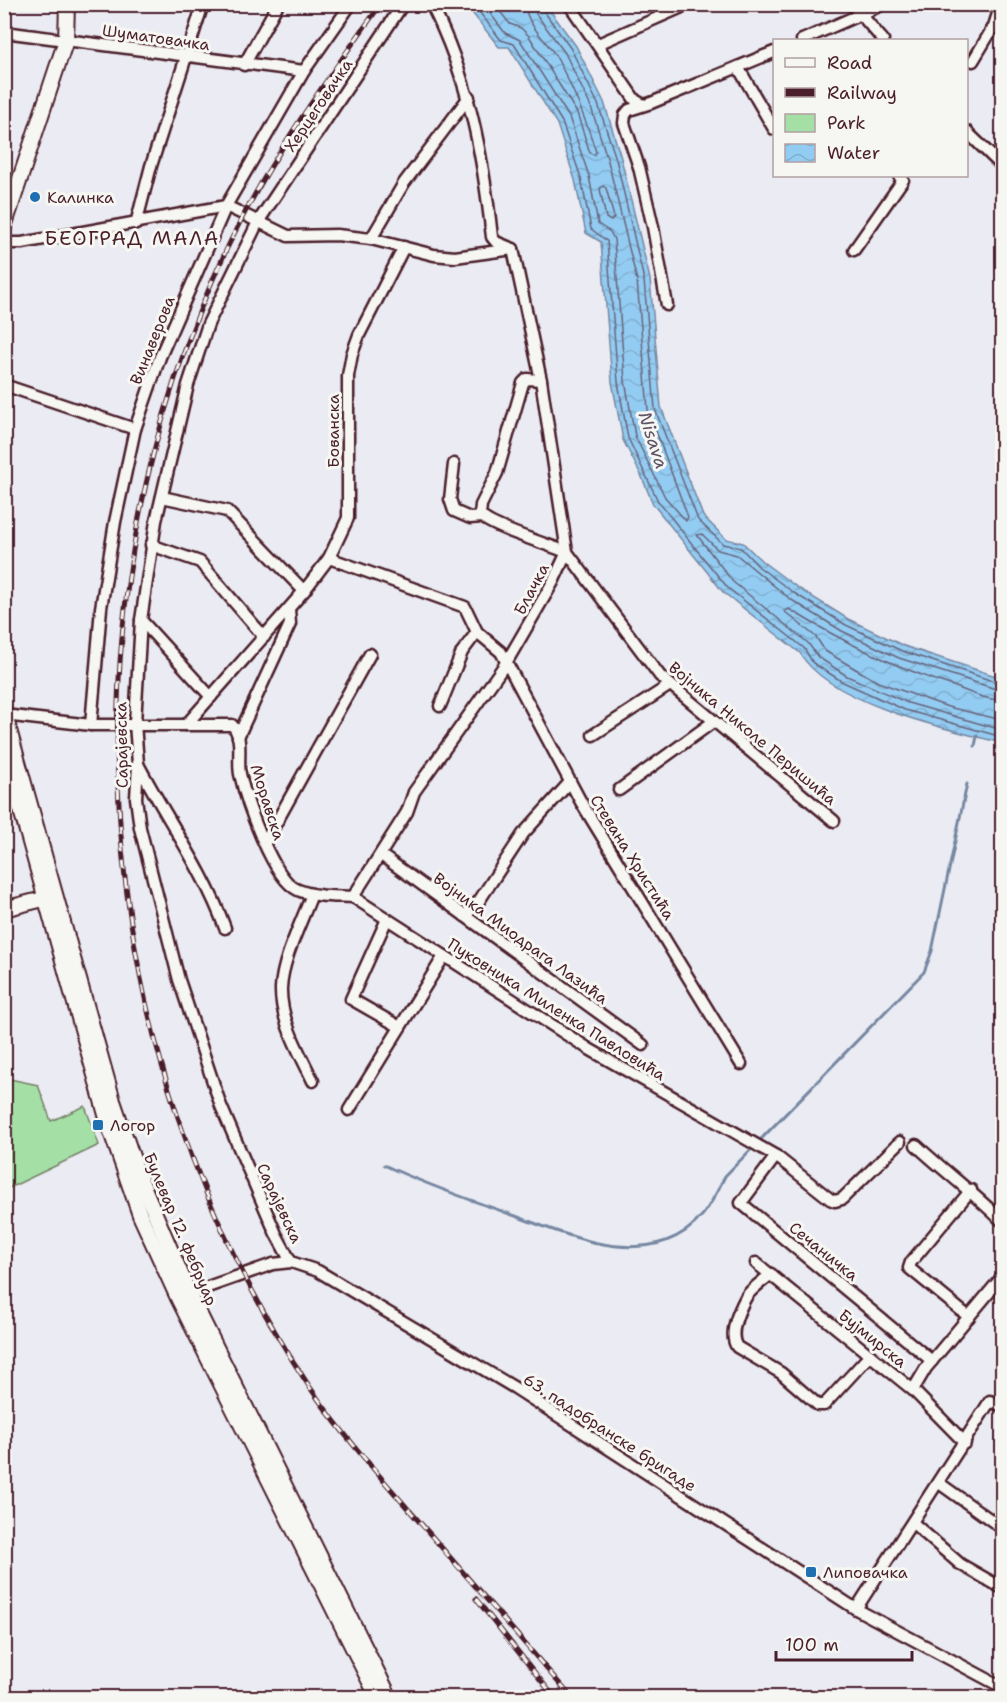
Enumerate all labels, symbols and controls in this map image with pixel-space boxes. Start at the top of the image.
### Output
street label: Шуматовачка [101,20,211,55]
legend [773,39,968,177]
text: Road [827,51,872,75]
street label: Херцеговачка [280,55,357,156]
text: Railway [827,81,897,105]
text: Park [827,111,866,135]
text: Water [827,141,880,165]
place label: Калинка [47,187,114,208]
marker: Калинка [28,190,42,204]
district label: БЕОГРАД МАЛА [44,225,220,251]
street label: Винаверова [125,293,180,388]
street label: Бованска [323,394,344,468]
water label: Nisava [633,408,673,472]
street label: Блачка [509,560,554,619]
street label: Војника Николе Перишића [664,657,841,810]
street label: Сарајевска [110,702,133,788]
street label: Моравска [245,761,290,843]
street label: Стевана Христића [586,791,680,924]
street label: Војника Миодрага Лазића [429,868,612,1009]
street label: Пуковника Миленка Павловића [444,934,670,1085]
place label: Логор [110,1115,155,1136]
marker: Логор [91,1118,105,1132]
street label: Булевар 12. фебруар [139,1150,222,1309]
street label: Сарајевска [252,1160,307,1247]
street label: Сечаничка [785,1217,863,1286]
street label: Бујмирска [834,1304,911,1372]
street label: 63. падобранске бригаде [519,1369,700,1496]
place label: Липовачка [823,1562,908,1583]
marker: Липовачка [804,1565,818,1579]
scale bar [776,1624,912,1662]
text: 100 m [785,1633,839,1657]

